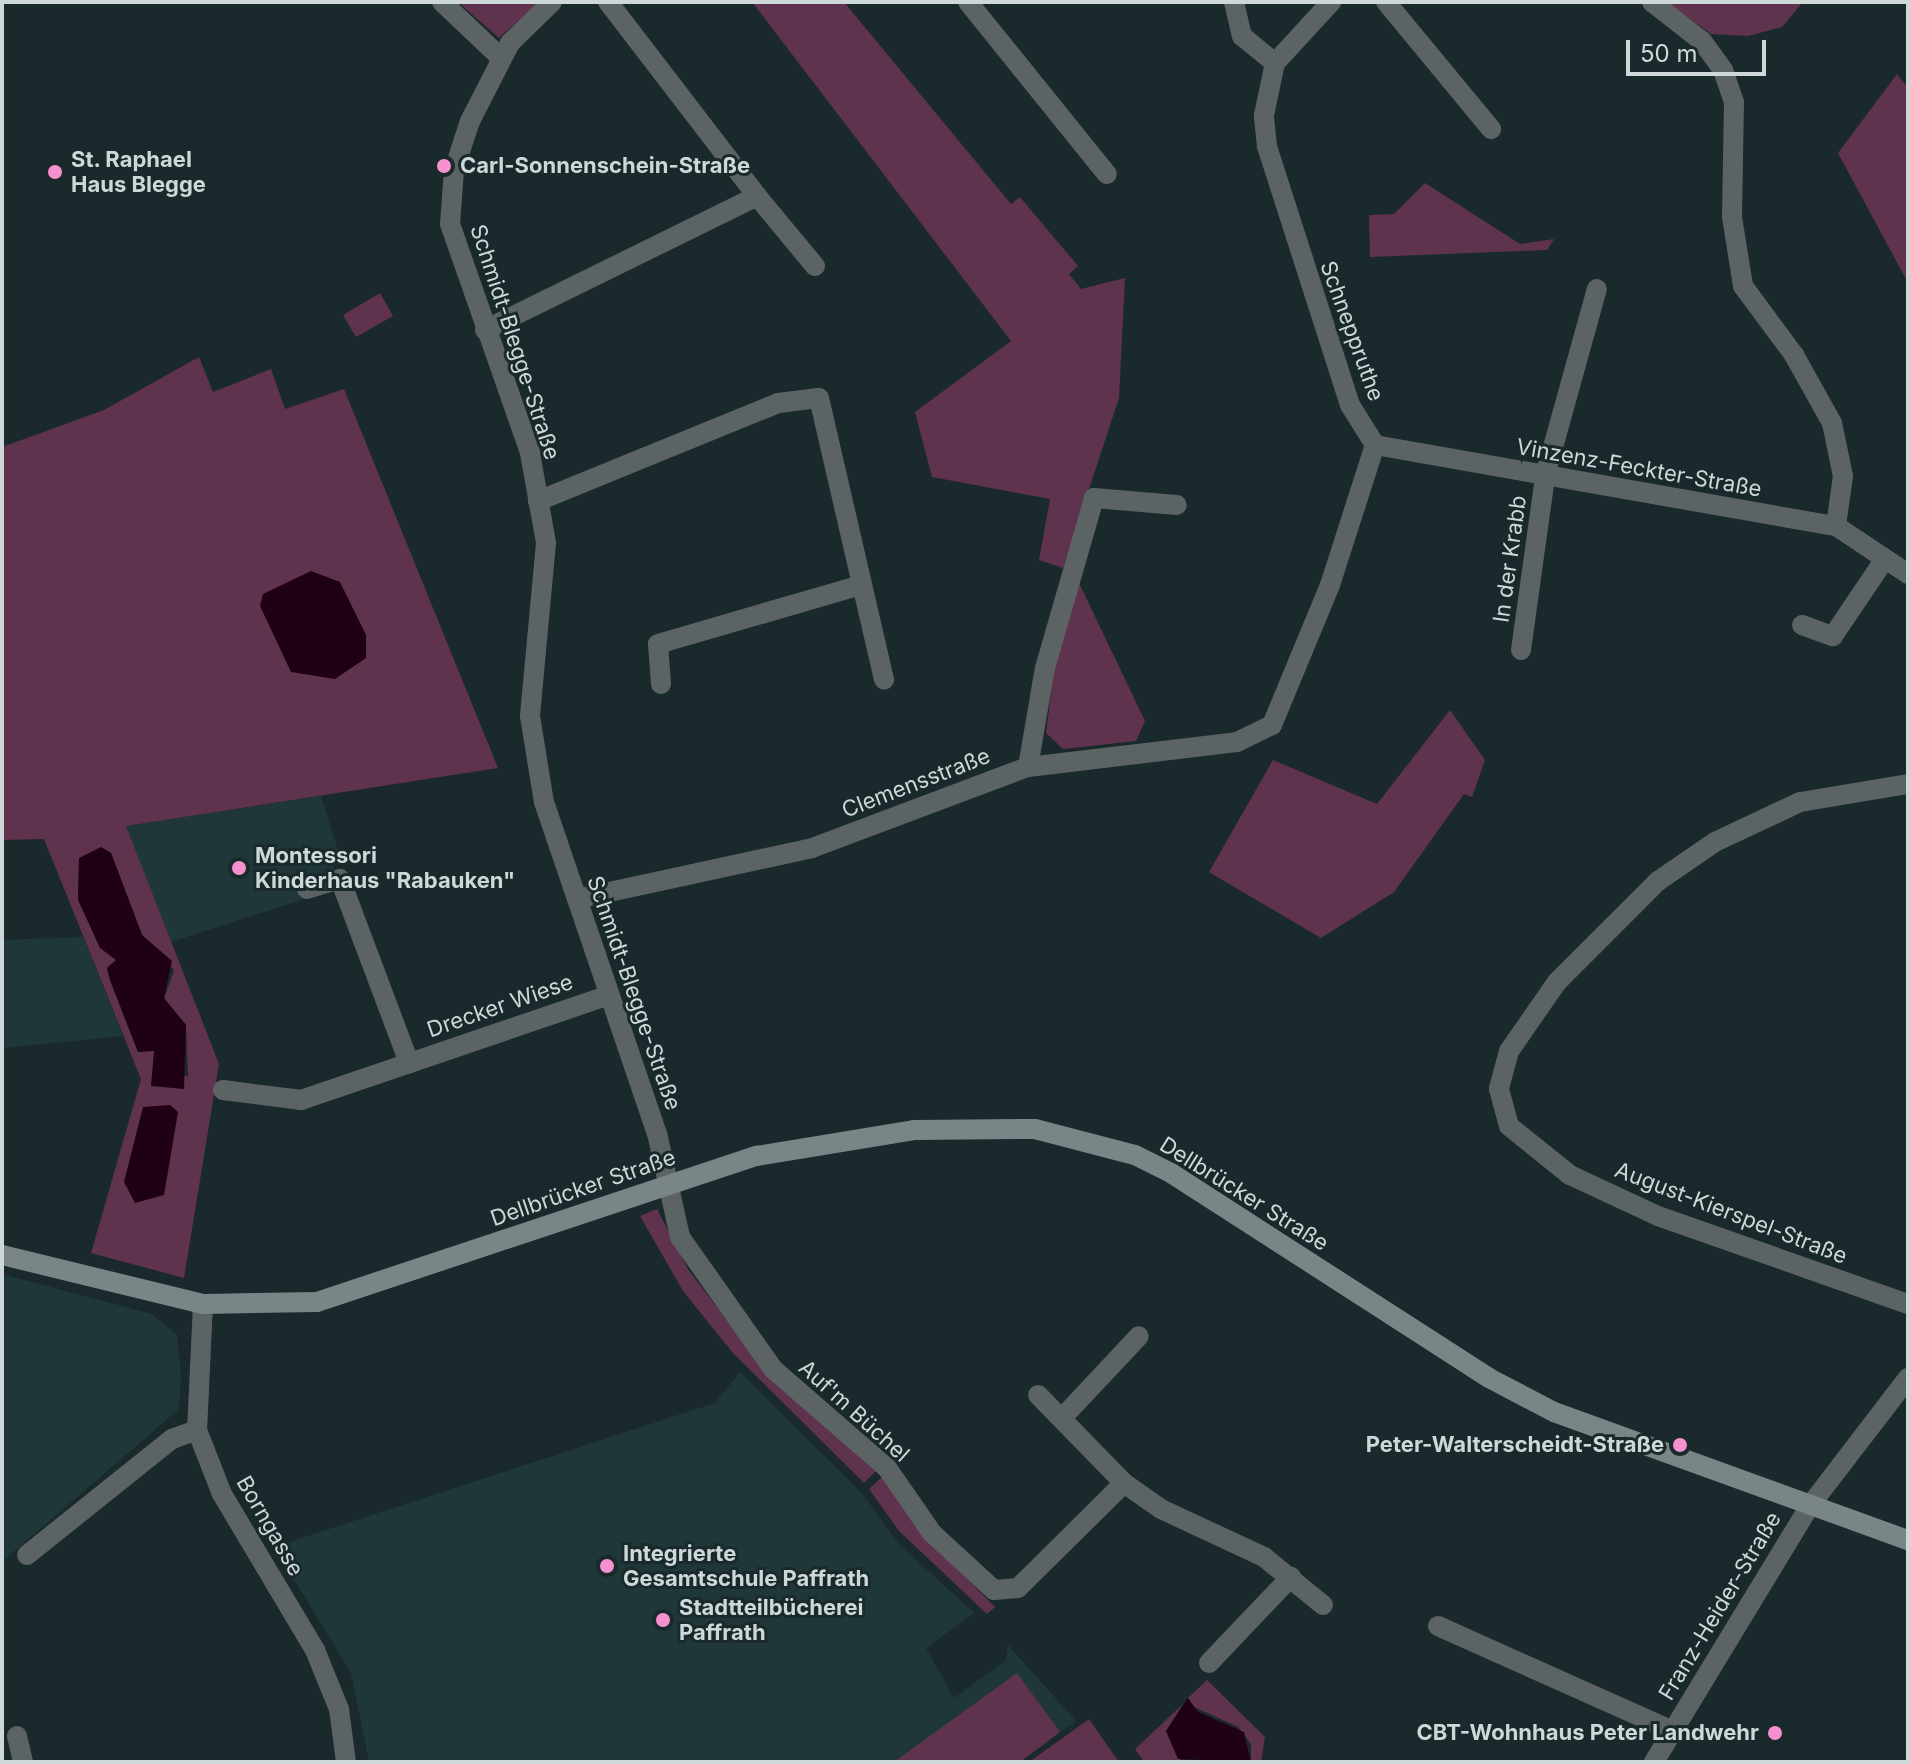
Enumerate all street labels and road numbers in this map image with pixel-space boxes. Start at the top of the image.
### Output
street label: Schmidt-Blegge-Straße [464,221,566,463]
street label: Schneppruthe [1314,258,1390,404]
street label: Vinzenz-Feckter-Straße [1514,433,1764,503]
street label: In der Krabb [1488,494,1532,624]
street label: Clemensstraße [838,743,994,823]
street label: Schmidt-Blegge-Straße [582,873,686,1113]
street label: Drecker Wiese [424,969,576,1043]
street label: Dellbrücker Straße [1155,1131,1333,1257]
street label: Dellbrücker Straße [487,1144,679,1232]
street label: August-Kierspel-Straße [1611,1157,1851,1269]
street label: Auf'm Büchel [793,1355,915,1467]
street label: Borngasse [231,1471,309,1581]
street label: Franz-Heider-Straße [1653,1507,1787,1705]

